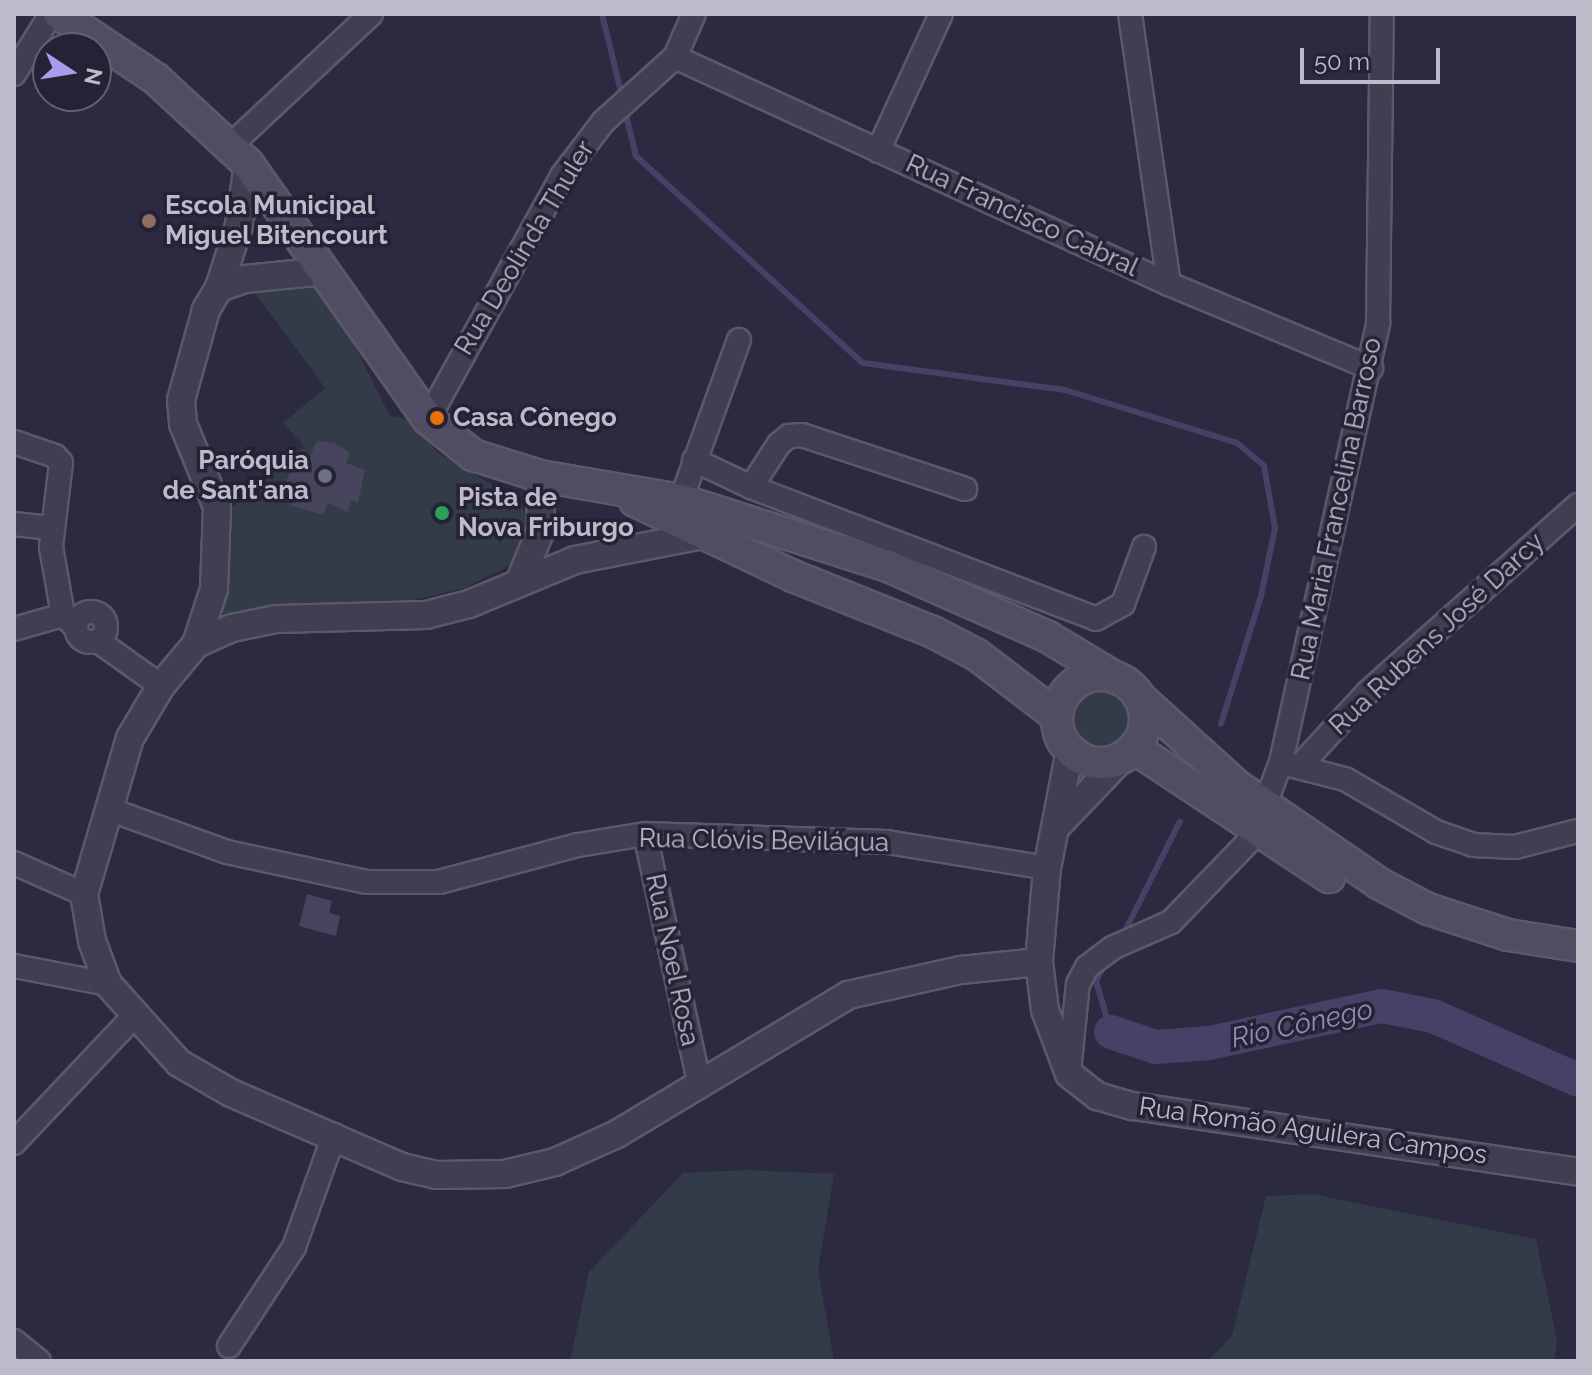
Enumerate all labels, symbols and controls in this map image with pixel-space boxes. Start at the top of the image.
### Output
north arrow [32,32,112,112]
scale bar [1304,32,1444,82]
text: 50 m [1314,47,1370,76]
text: N [79,66,108,87]
street label: Rua Deolinda Thuler [449,135,601,361]
street label: Rua Francisco Cabral [901,148,1143,284]
place label: Escola Municipal Miguel Bitencourt [165,190,389,252]
marker: Escola Municipal Miguel Bitencourt [140,212,158,230]
street label: Rua Maria Francelina Barroso [1285,335,1389,683]
place label: Casa Cônego [453,402,617,434]
marker: Casa Cônego [428,409,446,427]
place label: Paróquia de Sant'ana [162,445,309,506]
marker: Paróquia de Sant'ana [316,467,334,485]
place label: Pista de Nova Friburgo [458,482,634,544]
marker: Pista de Nova Friburgo [433,504,451,522]
street label: Rua Rubens José Darcy [1323,526,1551,742]
street label: Rua Clóvis Beviláqua [639,823,889,859]
street label: Rua Noel Rosa [638,871,706,1049]
water label: Rio Cônego [1228,993,1376,1055]
street label: Rua Romão Aguilera Campos [1137,1091,1489,1171]

